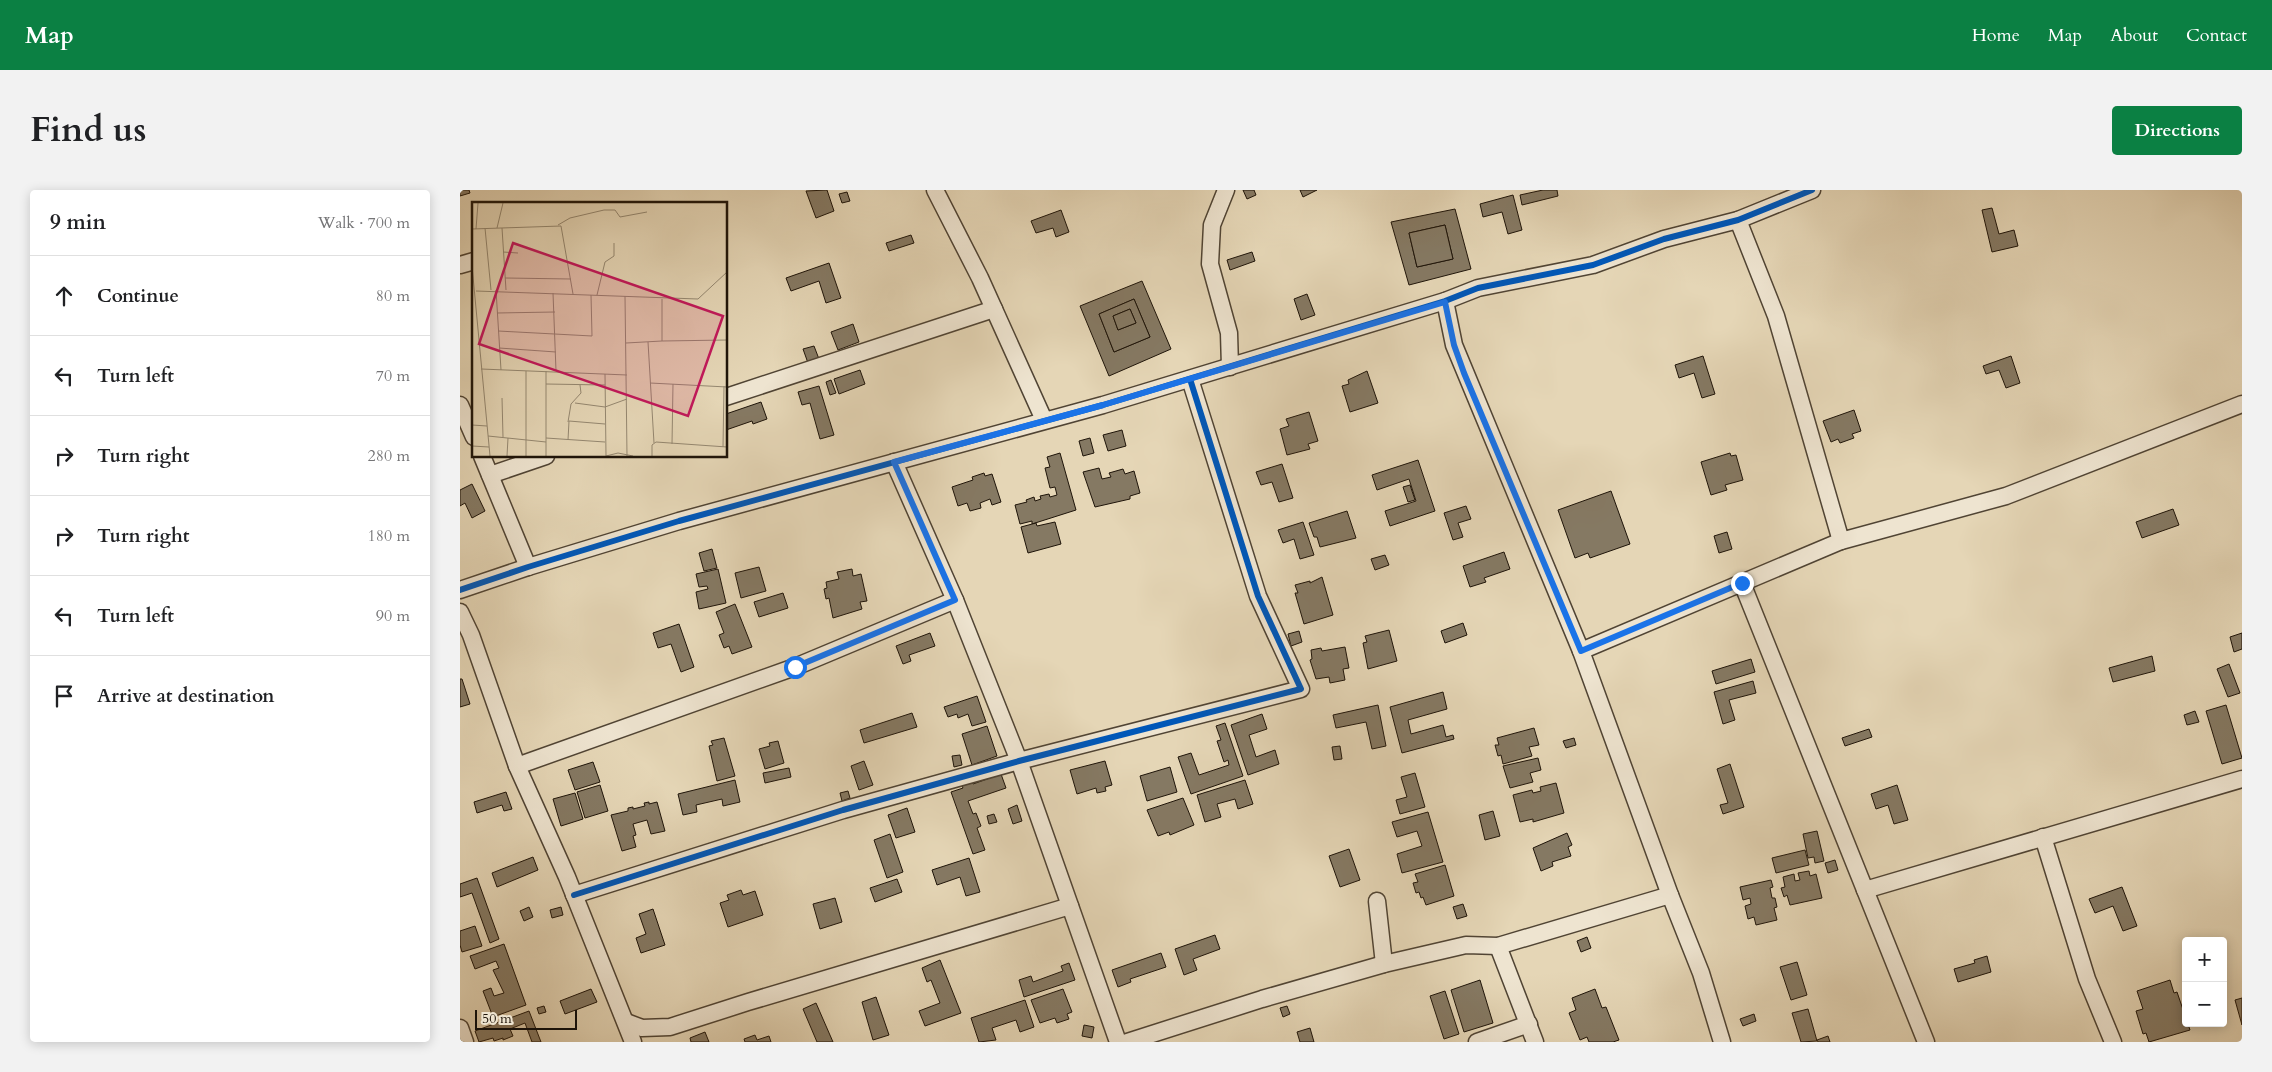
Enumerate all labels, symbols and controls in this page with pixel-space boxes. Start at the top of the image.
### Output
text: Map [25,19,74,52]
text: Home [1972,23,2020,48]
text: Map [2048,23,2082,48]
text: About [2110,23,2158,48]
text: Contact [2186,23,2247,48]
text: Find us [30,106,146,154]
button: Directions [2112,106,2242,155]
inset map [472,202,728,458]
text: 9 min [50,208,106,237]
text: Walk · 700 m [318,212,410,234]
icon: ahead [50,282,78,310]
text: Continue [97,283,179,309]
text: 80 m [376,285,410,307]
icon: left [50,362,78,390]
text: Turn left [97,363,174,389]
text: 70 m [376,365,410,387]
icon: right [50,442,78,470]
text: Turn right [97,443,189,469]
text: 280 m [368,445,410,467]
icon: right [50,522,78,550]
text: Turn right [97,523,189,549]
text: 180 m [368,525,410,547]
route end [1731,572,1754,595]
icon: left [50,602,78,630]
text: Turn left [97,603,174,629]
text: 90 m [376,605,410,627]
route start [784,656,807,679]
icon: arrive [50,682,78,710]
text: Arrive at destination [97,683,274,709]
map controls [2182,937,2227,1027]
button: + [2182,937,2227,982]
button: − [2182,982,2227,1027]
scale bar [475,1007,578,1030]
text: 50 m [482,1009,512,1028]

